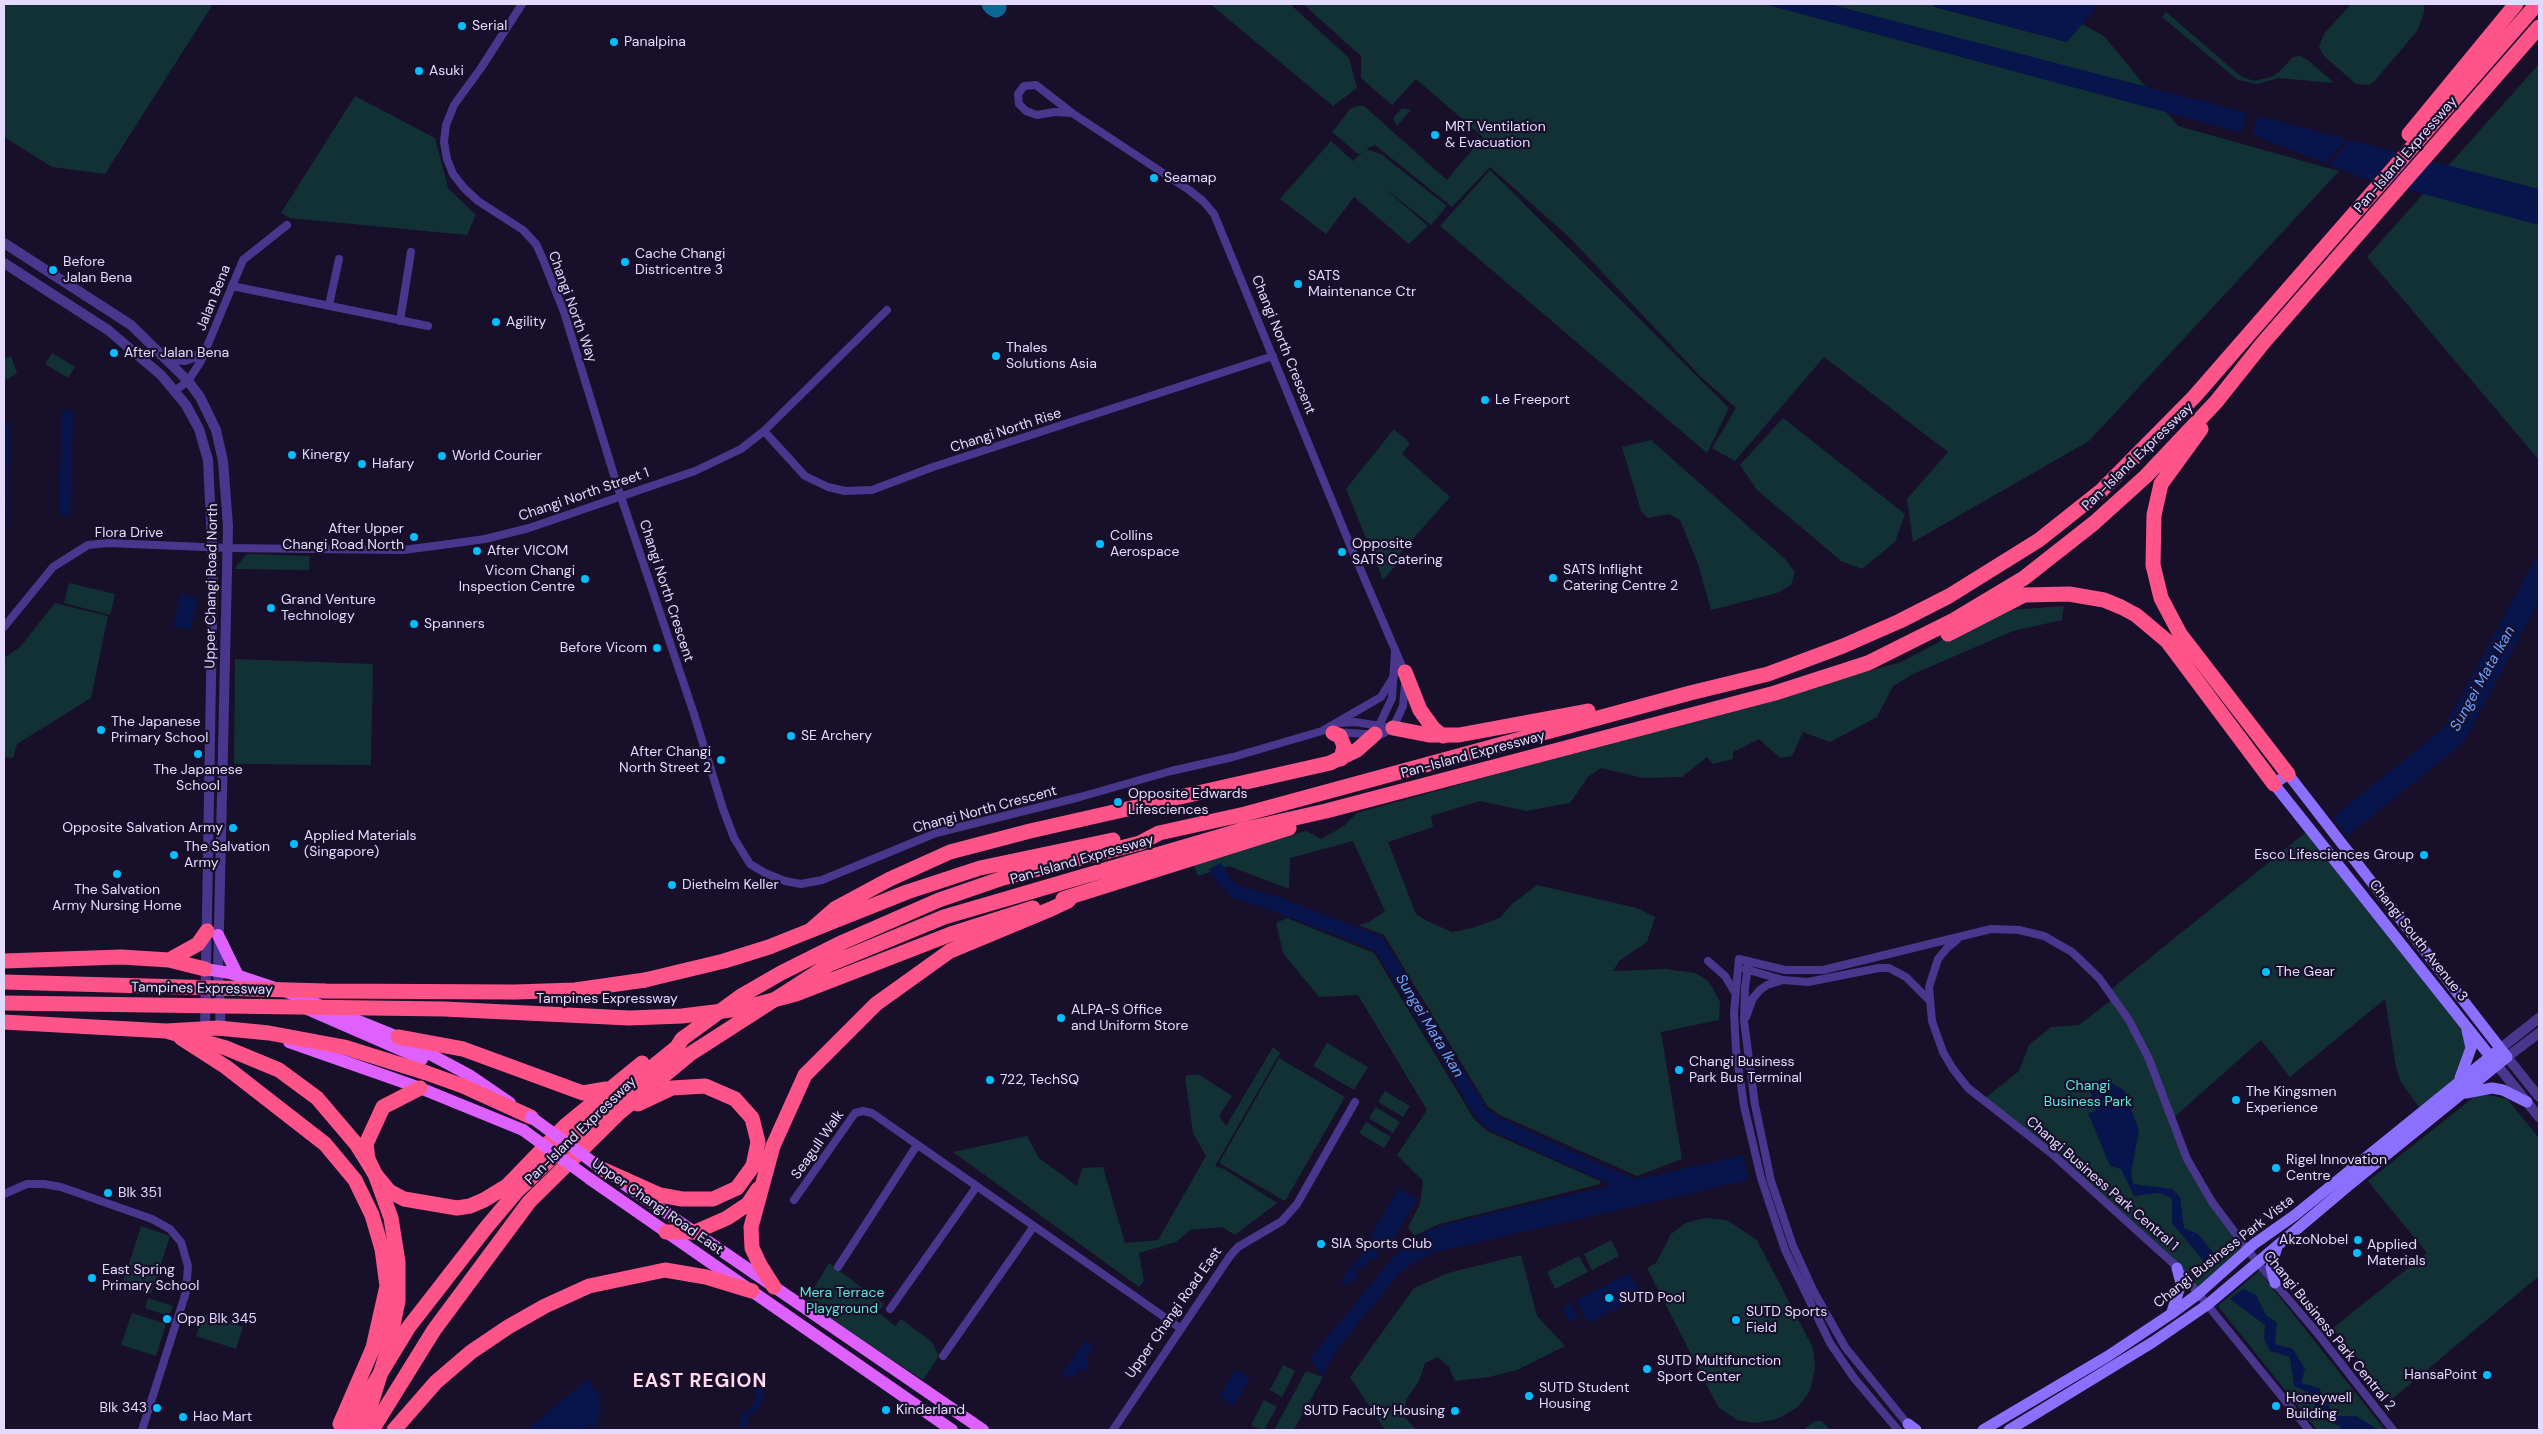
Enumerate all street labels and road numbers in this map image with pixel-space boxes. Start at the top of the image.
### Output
street label: Pan-Island Expressway [2351,93,2461,217]
street label: Changi North Way [544,249,600,365]
street label: Jalan Bena [193,263,235,333]
street label: Changi North Crescent [1247,273,1319,417]
street label: Pan-Island Expressway [2079,399,2197,515]
street label: Changi North Rise [948,405,1064,457]
street label: Changi North Street 1 [517,465,651,525]
street label: Upper Changi Road North [202,503,222,669]
street label: Changi North Crescent [635,518,697,664]
street label: Flora Drive [95,525,163,541]
street label: Pan-Island Expressway [1399,728,1547,782]
street label: Changi North Crescent [911,783,1059,837]
street label: Pan-Island Expressway [1008,831,1156,889]
street label: Changi South Avenue 3 [2365,877,2471,1005]
street label: Tampines Expressway [131,979,273,999]
street label: Tampines Expressway [536,991,678,1007]
street label: Pan-Island Expressway [522,1073,640,1189]
street label: Seagull Walk [788,1107,848,1183]
street label: Changi Business Park Central 1 [2022,1113,2182,1255]
street label: Upper Changi Road East [588,1155,726,1259]
street label: Changi Business Park Vista [2151,1192,2297,1312]
street label: Upper Changi Road East [1122,1244,1226,1382]
street label: Changi Business Park Central 2 [2260,1248,2398,1414]

